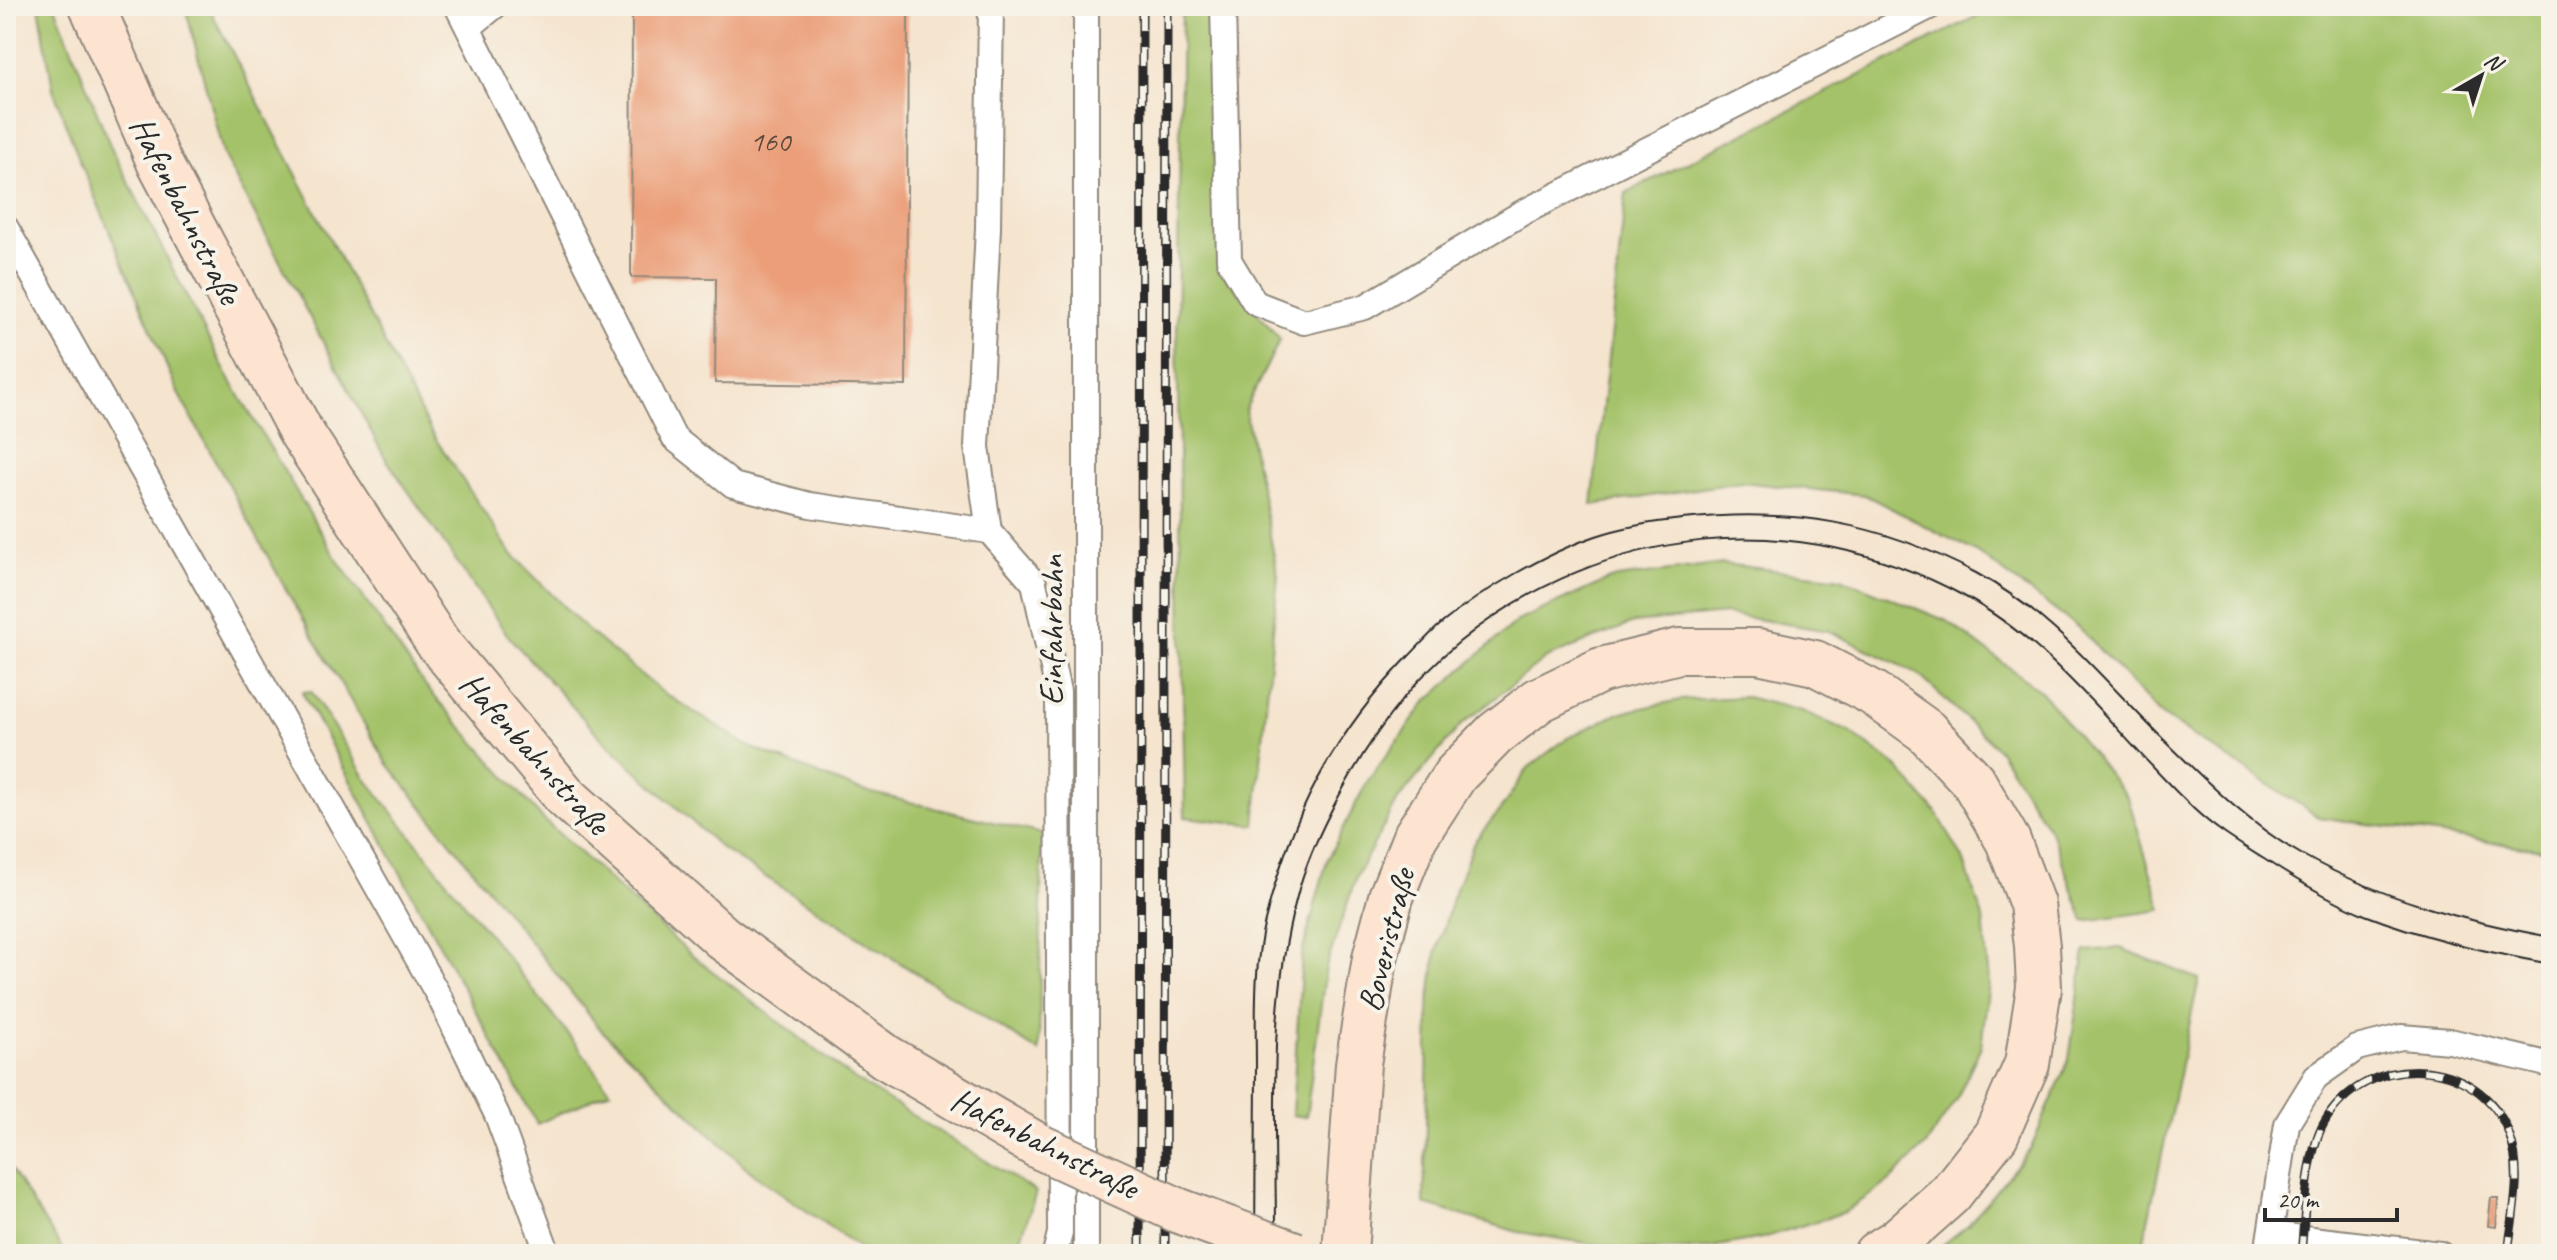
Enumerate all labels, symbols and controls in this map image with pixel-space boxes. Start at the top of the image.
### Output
north arrow [2441,36,2521,116]
text: N [2479,46,2510,79]
street label: Hafenbahnstraße [120,109,253,314]
house number: 160 [750,122,793,160]
street label: Einfahrbahn [1030,553,1073,705]
street label: Hafenbahnstraße [451,663,621,846]
street label: Boveristraße [1348,861,1425,1016]
street label: Hafenbahnstraße [944,1077,1149,1210]
scale bar [2265,1172,2397,1222]
text: 20 m [2277,1185,2320,1215]

